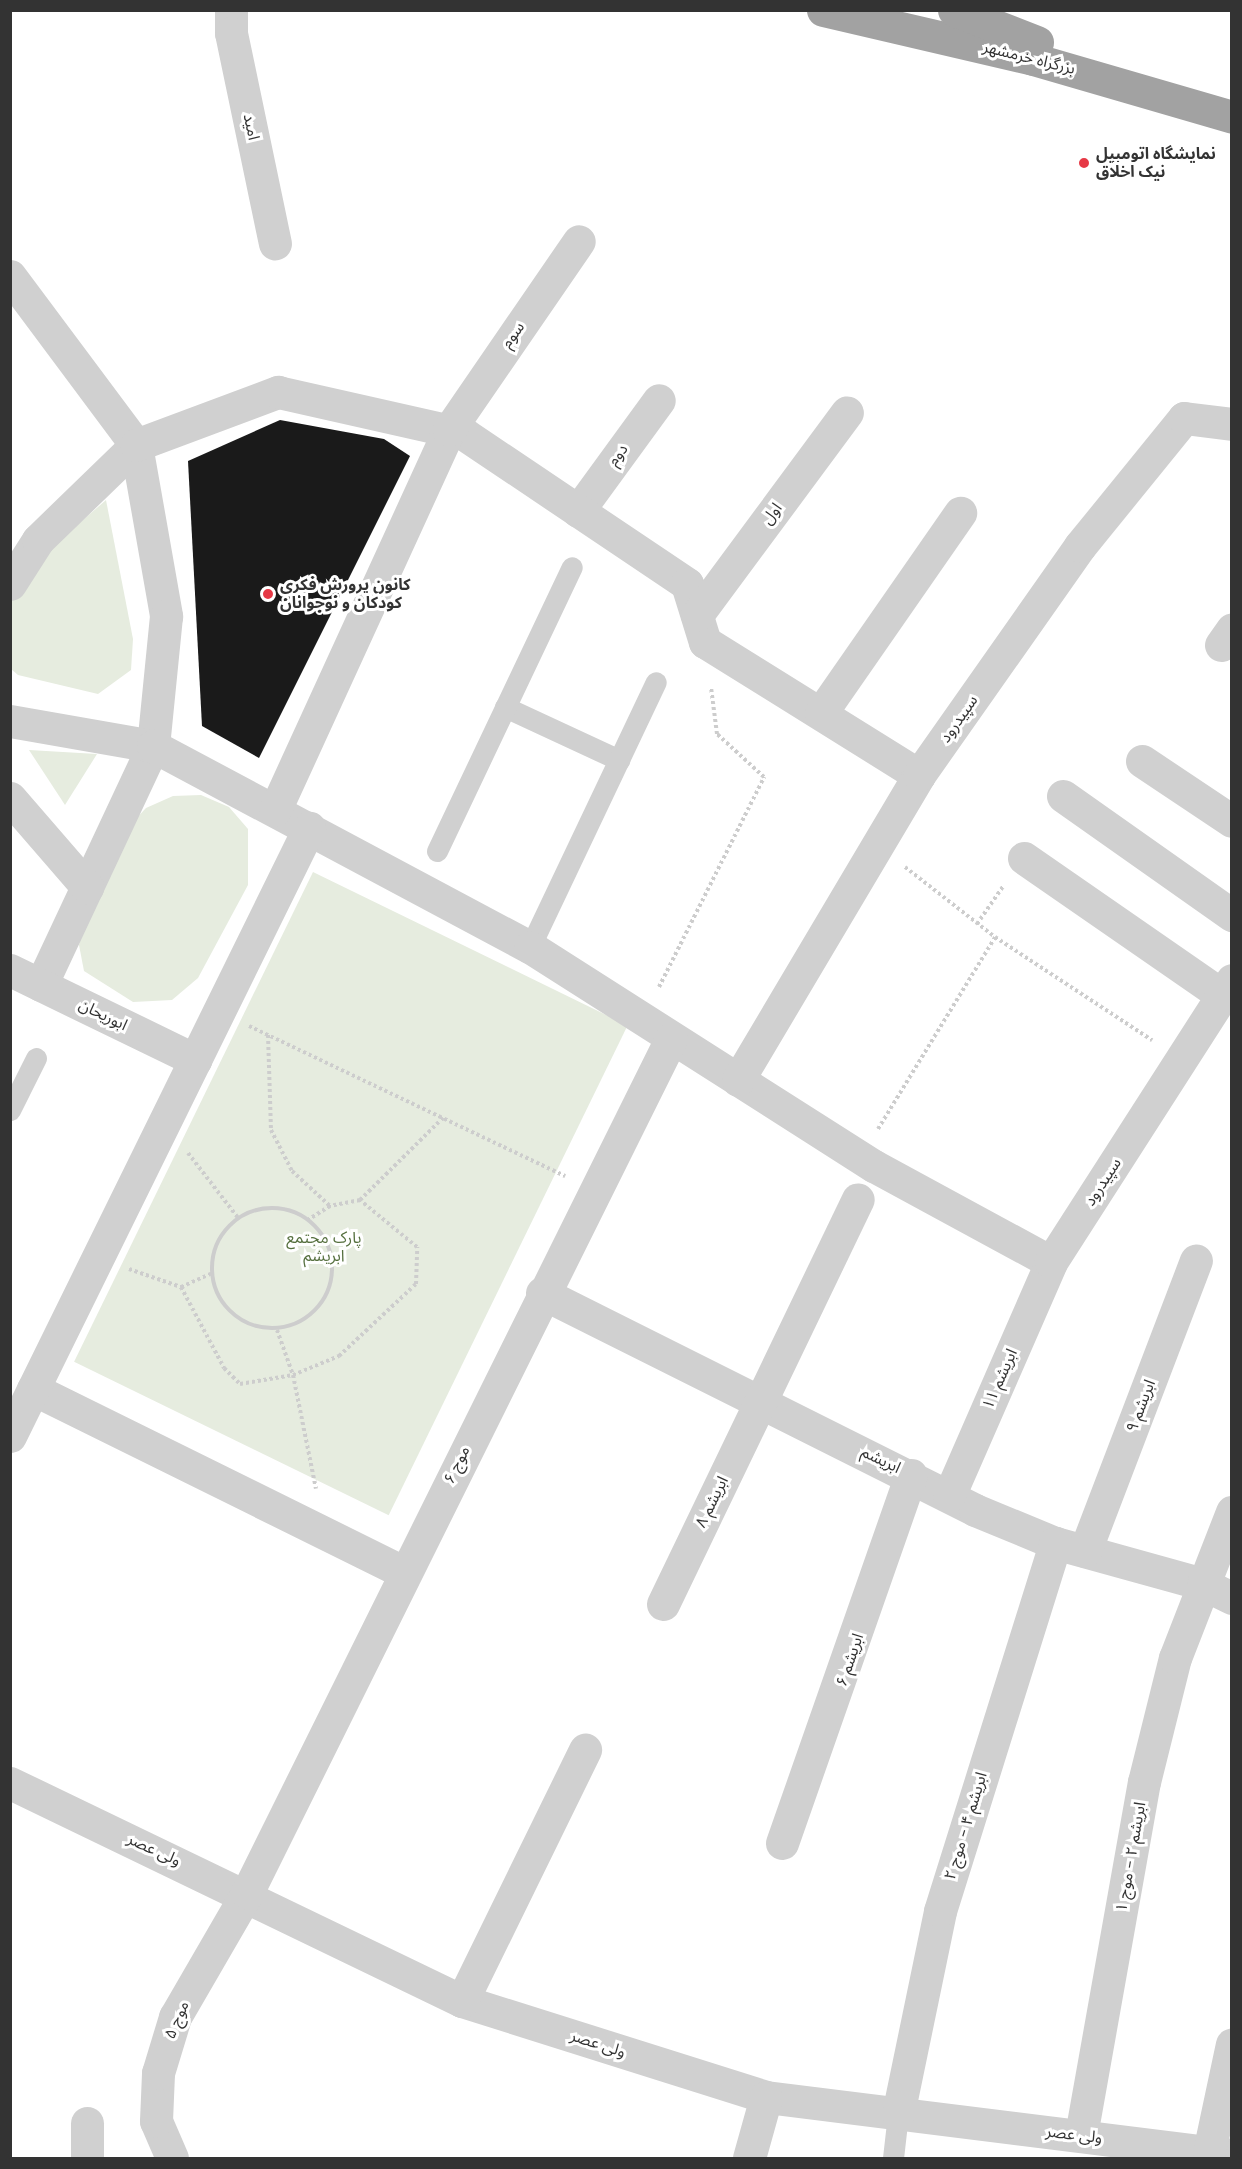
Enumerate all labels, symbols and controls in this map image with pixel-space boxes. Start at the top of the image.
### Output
street label: بزرگراه خرمشهر [981,37,1077,79]
street label: امید [239,112,263,142]
place label: نمایشگاه اتومبیل نیک اخلاق [1096,144,1216,182]
marker: نمایشگاه اتومبیل نیک اخلاق [1077,156,1091,170]
street label: سوم [497,318,529,352]
street label: دوم [604,440,632,470]
street label: اول [758,499,786,529]
place label: کانون پرورش فکری کودکان و نوجوانان [280,575,411,613]
marker: کانون پرورش فکری کودکان و نوجوانان [261,587,275,601]
street label: سپیدرود [936,692,982,746]
street label: ابوریحان [76,995,130,1035]
street label: سپیدرود [1080,1154,1126,1210]
park label: پارک مجتمع ابریشم [286,1228,362,1266]
street label: ابریشم ۱۱ [978,1346,1022,1412]
street label: ابریشم ۹ [1122,1377,1160,1435]
street label: ابریشم [858,1442,904,1478]
street label: موج ۶ [440,1443,474,1487]
street label: ابریشم ۸ [691,1473,733,1531]
street label: ابریشم ۶ [832,1631,868,1689]
street label: ابریشم ۴ - موج ۲ [941,1770,991,1882]
street label: ابریشم ۲ - موج ۱ [1112,1800,1150,1914]
street label: ولی عصر [124,1829,184,1871]
street label: موج ۵ [160,1998,194,2042]
street label: ولی عصر [568,2026,628,2062]
street label: ولی عصر [1045,2122,1103,2148]

